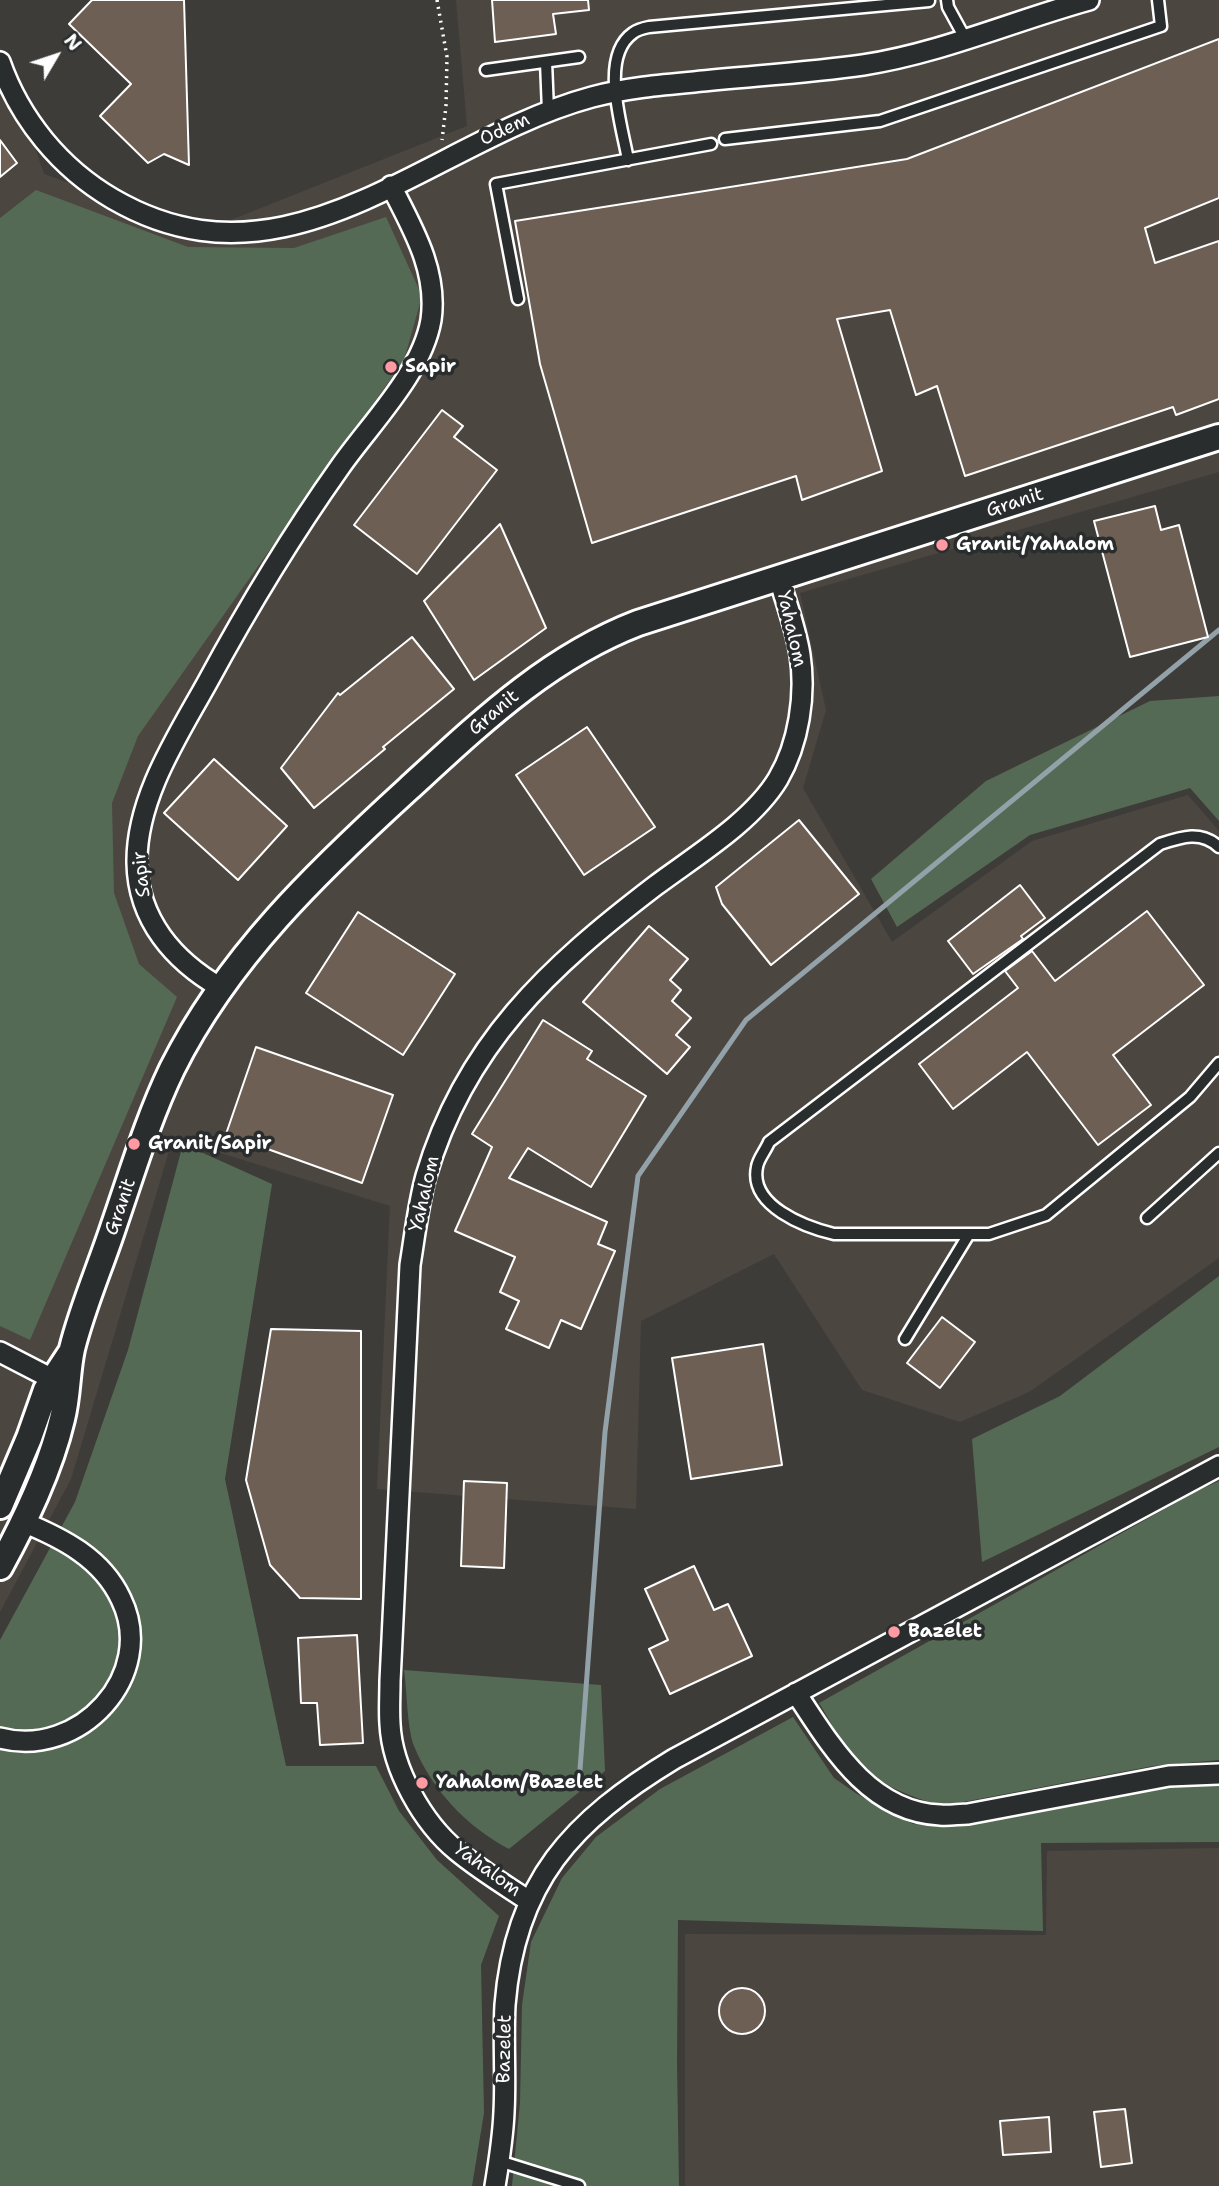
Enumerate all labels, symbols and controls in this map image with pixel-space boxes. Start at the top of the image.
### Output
north arrow [21,21,91,91]
text: N [58,29,87,56]
street label: Odem [476,109,534,151]
place label: Sapir [405,356,456,378]
marker: Sapir [383,359,399,375]
street label: Granit [983,483,1047,523]
place label: Granit/Yahalom [956,534,1114,556]
marker: Granit/Yahalom [934,537,950,553]
street label: Yahalom [771,589,811,669]
street label: Granit [464,685,524,741]
street label: Sapir [128,850,156,898]
place label: Granit/Sapir [148,1133,272,1155]
marker: Granit/Sapir [126,1136,142,1152]
street label: Yahalom [405,1154,445,1234]
street label: Granit [101,1175,141,1239]
place label: Bazelet [908,1621,982,1643]
marker: Bazelet [886,1624,902,1640]
place label: Yahalom/Bazelet [436,1772,603,1794]
marker: Yahalom/Bazelet [414,1775,430,1791]
street label: Yahalom [449,1838,525,1902]
street label: Bazelet [493,2014,517,2084]

